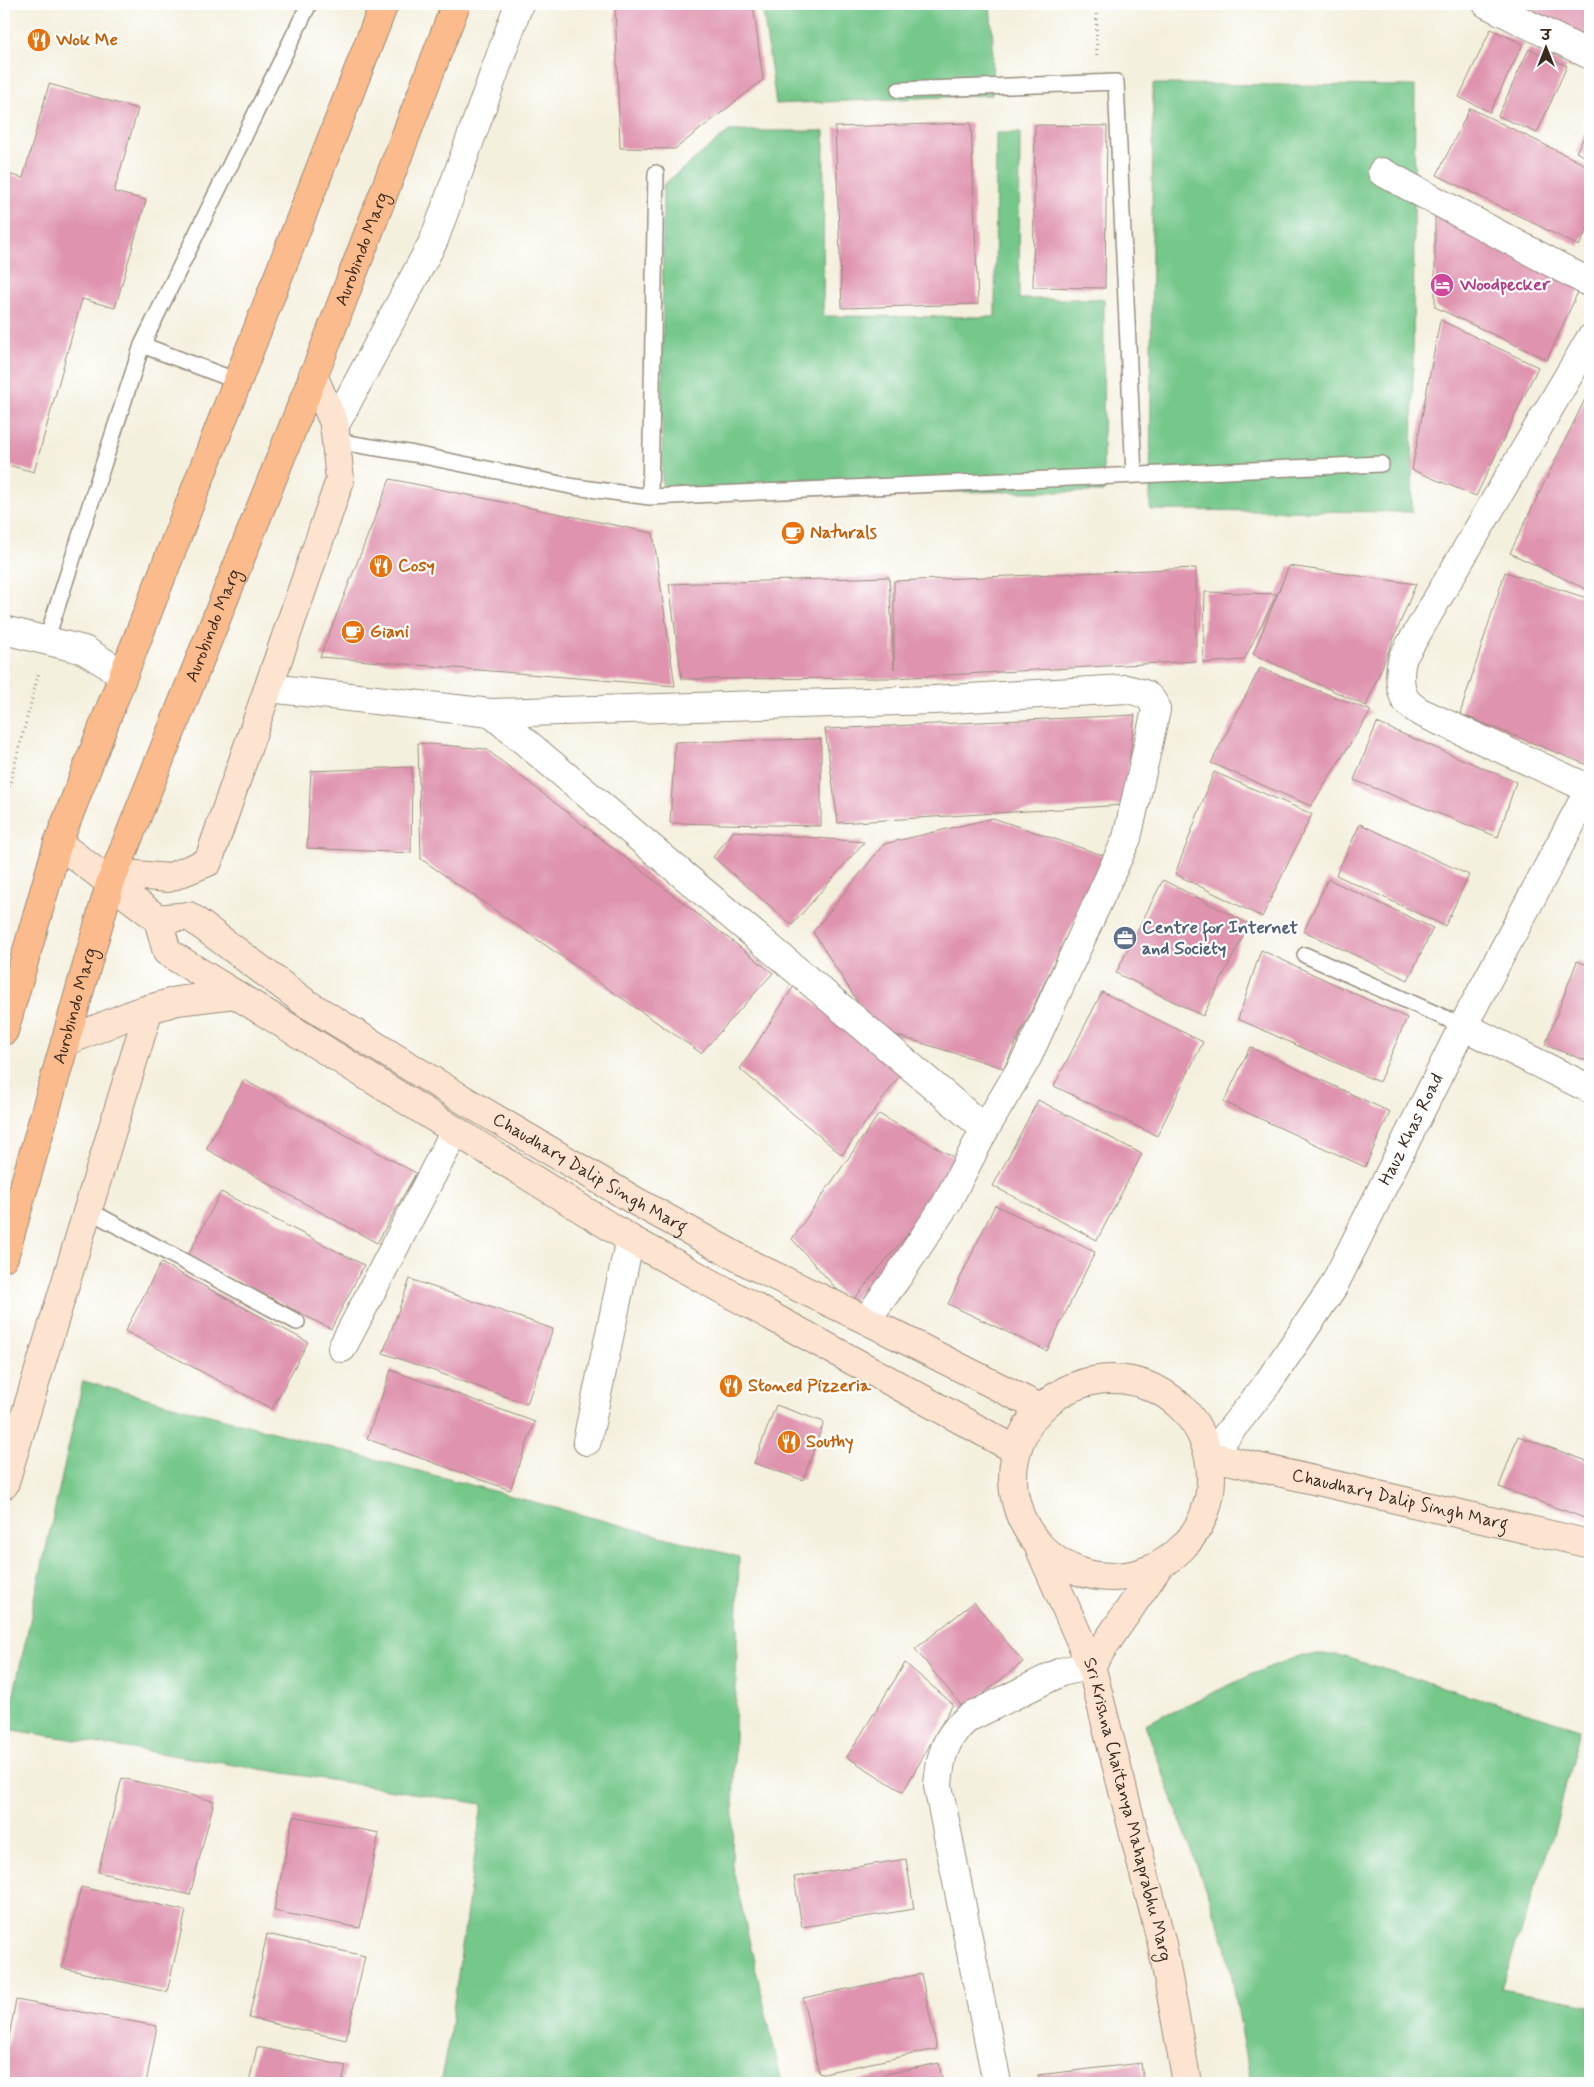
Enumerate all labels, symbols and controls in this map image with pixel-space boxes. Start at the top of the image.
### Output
north arrow [1522,22,1572,72]
restaurant icon: Wok Me [26,27,52,53]
text: उ [1539,27,1552,45]
place label: Wok Me [55,28,118,52]
street label: Aurobindo Marg [330,189,396,309]
hotel icon: Woodpecker [1429,272,1455,298]
place label: Woodpecker [1459,273,1551,297]
cafe icon: Naturals [780,520,806,546]
place label: Naturals [810,521,877,545]
restaurant icon: Cosy [368,553,394,579]
place label: Cosy [398,554,435,578]
street label: Aurobindo Marg [180,565,248,686]
cafe icon: Giani [340,619,366,645]
place label: Giani [370,620,409,644]
place label: Centre for Internet and Society [1142,916,1299,961]
office icon: Centre for Internet and Society [1112,925,1138,951]
street label: Aurobindo Marg [47,945,104,1067]
street label: Hauz Khas Road [1373,1070,1449,1190]
street label: Chaudhary Dalip Singh Marg [488,1107,692,1241]
restaurant icon: Stoned Pizzeria [718,1373,744,1399]
place label: Stoned Pizzeria [748,1374,872,1398]
restaurant icon: Southy [776,1429,802,1455]
place label: Southy [806,1430,854,1454]
street label: Chaudhary Dalip Singh Marg [1289,1463,1511,1539]
street label: Sri Krishna Chaitanya Mahaprabhu Marg [1077,1654,1177,1963]

